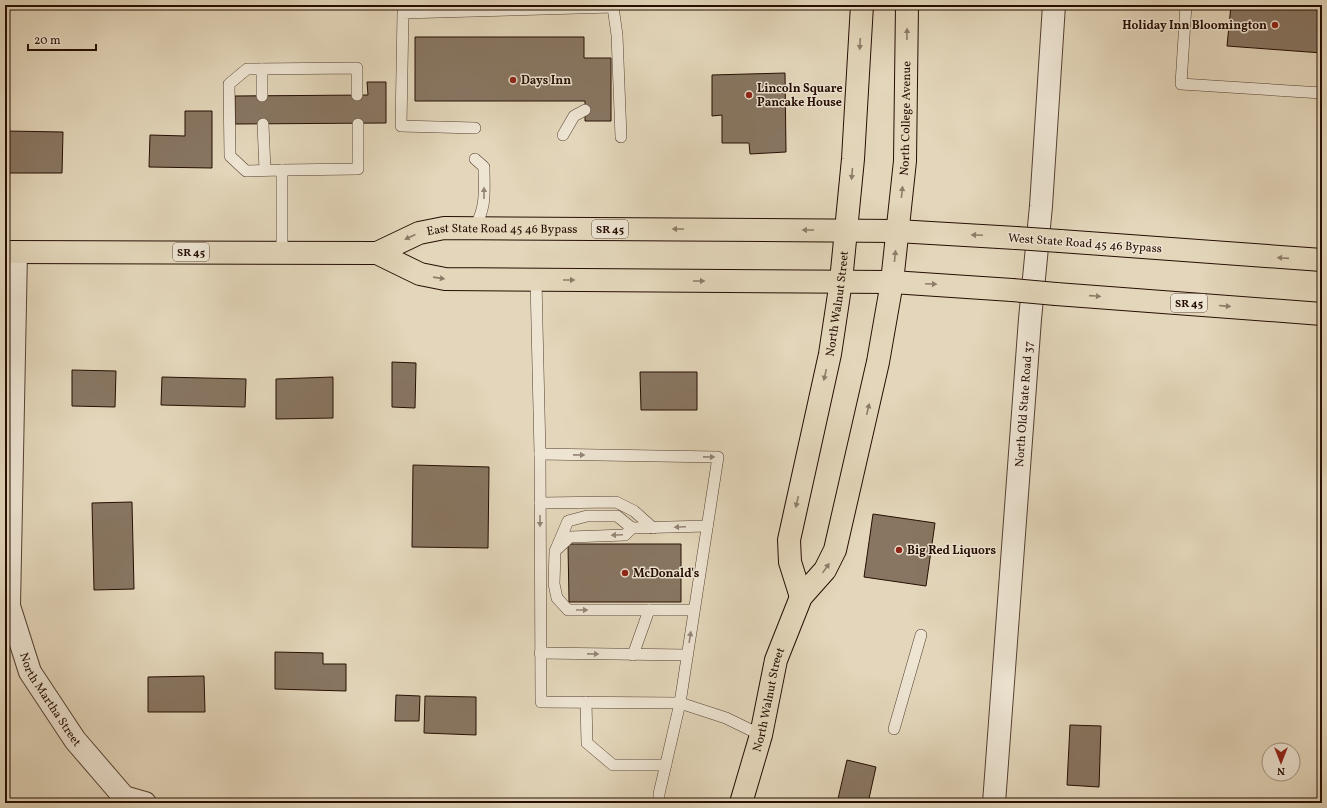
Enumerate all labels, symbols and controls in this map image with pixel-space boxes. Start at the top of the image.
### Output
place label: Holiday Inn Bloomington [1122,18,1267,34]
marker: Holiday Inn Bloomington [1270,20,1280,30]
scale bar [28,26,96,52]
one-way arrow [904,27,910,40]
text: 20 m [34,33,61,49]
one-way arrow [857,38,863,51]
street label: North College Avenue [896,61,915,177]
place label: Days Inn [521,73,571,89]
marker: Days Inn [508,75,518,85]
place label: Lincoln Square Pancake House [757,81,843,111]
marker: Lincoln Square Pancake House [744,90,754,100]
one-way arrow [849,168,856,180]
one-way arrow [481,186,487,199]
one-way arrow [898,186,905,198]
road number: SR 45 [592,220,628,238]
street label: East State Road 45 46 Bypass [425,221,578,240]
one-way arrow [671,226,684,232]
one-way arrow [801,227,814,233]
street label: West State Road 45 46 Bypass [1007,231,1163,257]
one-way arrow [971,232,983,239]
one-way arrow [404,234,415,240]
road number: SR 45 [173,243,209,261]
street label: North Walnut Street [823,250,853,358]
one-way arrow [892,250,898,262]
one-way arrow [1277,254,1289,261]
one-way arrow [433,275,445,281]
one-way arrow [563,277,576,283]
one-way arrow [693,278,706,284]
one-way arrow [925,280,937,287]
one-way arrow [1089,293,1101,300]
road number: SR 45 [1171,294,1207,312]
one-way arrow [1219,303,1231,310]
street label: North Old State Road 37 [1012,341,1037,468]
one-way arrow [822,368,828,381]
one-way arrow [865,403,871,415]
one-way arrow [573,452,586,458]
one-way arrow [703,454,716,460]
one-way arrow [793,495,799,508]
one-way arrow [537,515,543,528]
one-way arrow [674,524,686,531]
one-way arrow [611,532,623,539]
place label: Big Red Liquors [907,543,997,559]
marker: Big Red Liquors [894,545,904,555]
one-way arrow [822,563,830,573]
place label: McDonald's [633,566,700,582]
marker: McDonald's [620,568,630,578]
one-way arrow [576,607,589,613]
one-way arrow [687,631,693,643]
street label: North Walnut Street [749,645,789,754]
street label: North Martha Street [15,651,84,750]
one-way arrow [587,651,600,657]
north arrow [1261,742,1301,782]
text: N [1277,763,1285,778]

